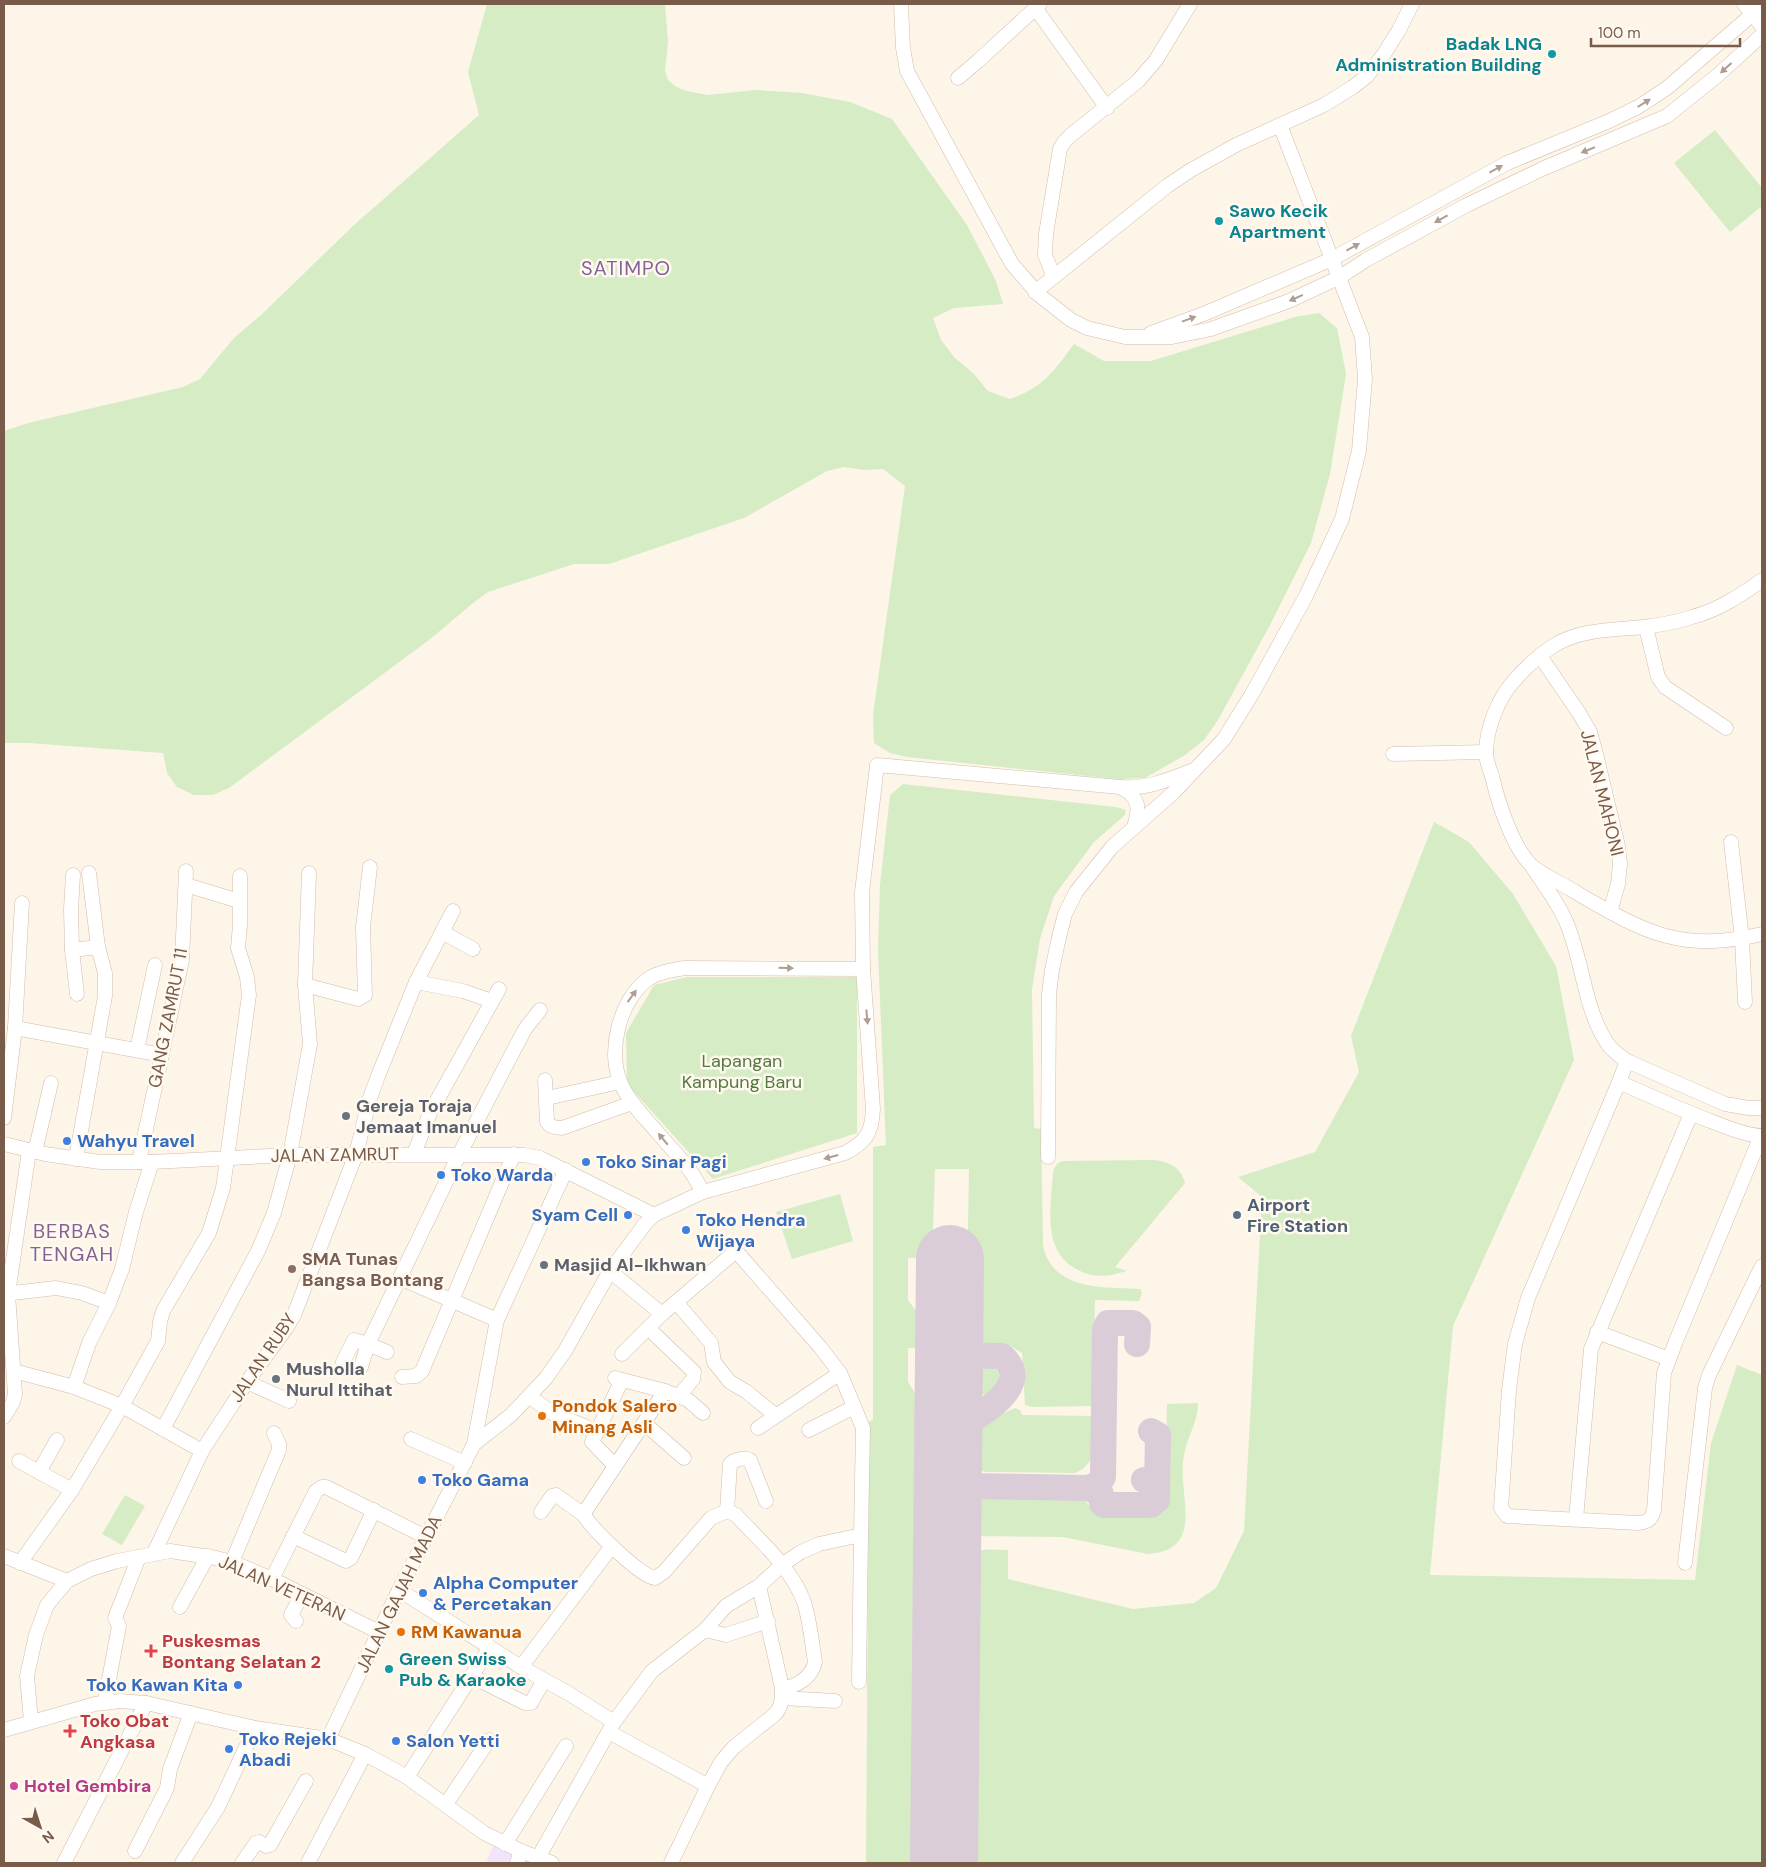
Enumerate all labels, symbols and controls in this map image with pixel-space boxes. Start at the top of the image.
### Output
scale bar [1591,15,1740,47]
text: 100 m [1598,23,1641,43]
place label: Badak LNG Administration Building [1335,32,1542,77]
marker: Badak LNG Administration Building [1546,48,1558,60]
one-way arrow [1720,62,1733,73]
one-way arrow [1637,98,1651,108]
one-way arrow [1581,147,1595,155]
one-way arrow [1489,165,1503,173]
place label: Sawo Kecik Apartment [1229,199,1329,244]
marker: Sawo Kecik Apartment [1213,215,1225,227]
one-way arrow [1434,215,1448,223]
one-way arrow [1347,243,1360,252]
district label: SATIMPO [581,255,671,281]
one-way arrow [1289,294,1303,302]
one-way arrow [1181,315,1196,322]
street label: JALAN MAHONI [1575,727,1629,859]
street label: GANG ZAMRUT 11 [143,946,193,1090]
one-way arrow [778,964,794,972]
one-way arrow [627,989,637,1003]
one-way arrow [863,1010,871,1026]
park label: Lapangan Kampung Baru [682,1049,802,1094]
place label: Gereja Toraja Jemaat Imanuel [356,1094,497,1139]
marker: Gereja Toraja Jemaat Imanuel [340,1110,352,1122]
place label: Wahyu Travel [77,1129,195,1153]
one-way arrow [657,1134,669,1146]
marker: Wahyu Travel [61,1135,73,1147]
street label: JALAN ZAMRUT [271,1142,399,1168]
place label: Toko Sinar Pagi [596,1150,727,1174]
one-way arrow [824,1153,839,1161]
marker: Toko Sinar Pagi [580,1156,592,1168]
place label: Toko Warda [451,1163,553,1187]
marker: Toko Warda [435,1169,447,1181]
place label: Airport Fire Station [1247,1193,1348,1238]
place label: Syam Cell [532,1203,618,1227]
place label: Toko Hendra Wijaya [696,1208,805,1253]
marker: Syam Cell [622,1209,634,1221]
marker: Airport Fire Station [1231,1209,1243,1221]
district label: BERBAS TENGAH [30,1218,114,1267]
marker: Toko Hendra Wijaya [680,1224,692,1236]
place label: SMA Tunas Bangsa Bontang [302,1247,444,1292]
place label: Masjid Al-Ikhwan [554,1253,706,1277]
marker: Masjid Al-Ikhwan [538,1259,550,1271]
marker: SMA Tunas Bangsa Bontang [286,1263,298,1275]
street label: JALAN RUBY [224,1308,302,1407]
place label: Musholla Nurul Ittihat [286,1357,392,1402]
marker: Musholla Nurul Ittihat [270,1373,282,1385]
place label: Pondok Salero Minang Asli [552,1394,677,1439]
marker: Pondok Salero Minang Asli [536,1410,548,1422]
place label: Toko Gama [432,1468,529,1492]
marker: Toko Gama [416,1474,428,1486]
street label: JALAN GAJAH MADA [350,1511,448,1677]
street label: JALAN VETERAN [215,1549,349,1627]
place label: Alpha Computer & Percetakan [433,1571,578,1616]
marker: Alpha Computer & Percetakan [417,1587,429,1599]
place label: RM Kawanua [411,1620,522,1644]
marker: RM Kawanua [395,1626,407,1638]
place label: Puskesmas Bontang Selatan 2 [162,1629,321,1674]
marker: Puskesmas Bontang Selatan 2 [144,1644,158,1658]
place label: Green Swiss Pub & Karaoke [399,1647,527,1692]
marker: Green Swiss Pub & Karaoke [383,1663,395,1675]
place label: Toko Kawan Kita [86,1673,228,1697]
marker: Toko Kawan Kita [232,1679,244,1691]
place label: Toko Obat Angkasa [80,1709,169,1754]
marker: Toko Obat Angkasa [64,1725,76,1737]
place label: Toko Rejeki Abadi [239,1727,337,1772]
place label: Salon Yetti [406,1729,500,1753]
marker: Salon Yetti [390,1735,402,1747]
marker: Toko Rejeki Abadi [223,1743,235,1755]
place label: Hotel Gembira [24,1774,151,1798]
marker: Hotel Gembira [8,1780,20,1792]
north arrow [15,1802,65,1852]
text: N [39,1827,58,1847]

